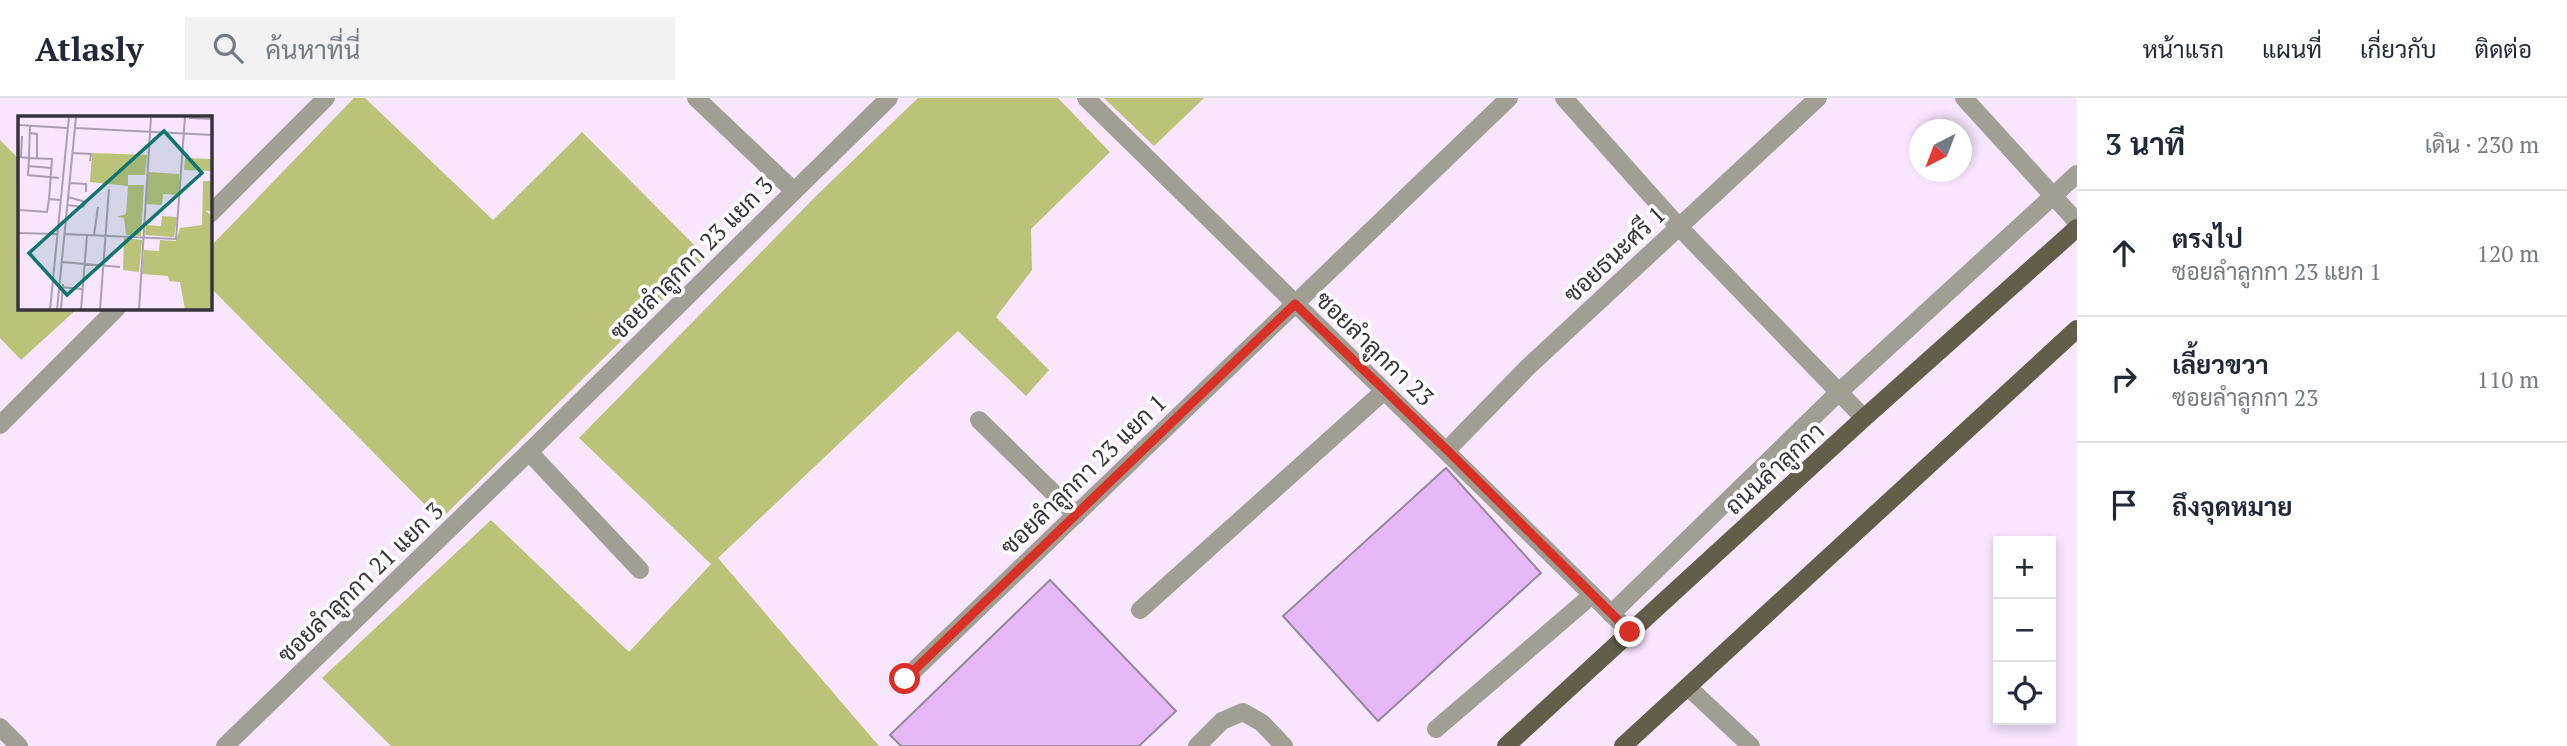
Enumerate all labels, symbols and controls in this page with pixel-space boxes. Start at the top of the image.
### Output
search box [185,17,675,80]
text: Atlasly [35,27,143,70]
icon: search [209,29,247,67]
text: ค้นหาที่นี่ [265,32,360,66]
text: หน้าแรก [2143,33,2224,65]
text: แผนที่ [2262,33,2322,65]
text: เกี่ยวกับ [2360,33,2437,65]
text: ติดต่อ [2475,33,2532,65]
inset map [18,116,212,310]
north arrow [1909,119,1972,182]
text: 3 นาที [2105,124,2185,164]
text: เดิน · 230 m [2425,129,2539,160]
street label: ซอยลำลูกกา 23 แยก 3 [602,169,781,348]
street label: ซอยธนะศรี 1 [1556,199,1672,309]
text: ตรงไป [2172,221,2243,255]
icon: ahead [2105,234,2143,272]
text: 120 m [2477,238,2539,269]
text: ซอยลำลูกกา 23 แยก 1 [2172,256,2382,287]
street label: ซอยลำลูกกา 23 [1308,283,1441,414]
text: เลี้ยวขวา [2172,347,2269,381]
icon: right [2105,360,2143,398]
text: 110 m [2477,364,2539,395]
text: ซอยลำลูกกา 23 [2172,382,2318,413]
street label: ซอยลำลูกกา 23 แยก 1 [993,387,1174,563]
street label: ถนนลำลูกกา [1717,415,1832,523]
icon: arrive [2105,486,2143,524]
text: ถึงจุดหมาย [2172,489,2293,523]
street label: ซอยลำลูกกา 21 แยก 3 [270,495,451,671]
map controls [1993,536,2056,725]
button: + [1993,536,2056,599]
button: − [1993,599,2056,662]
route end [1614,616,1645,647]
button: locate [1993,662,2056,725]
route start [889,663,920,694]

